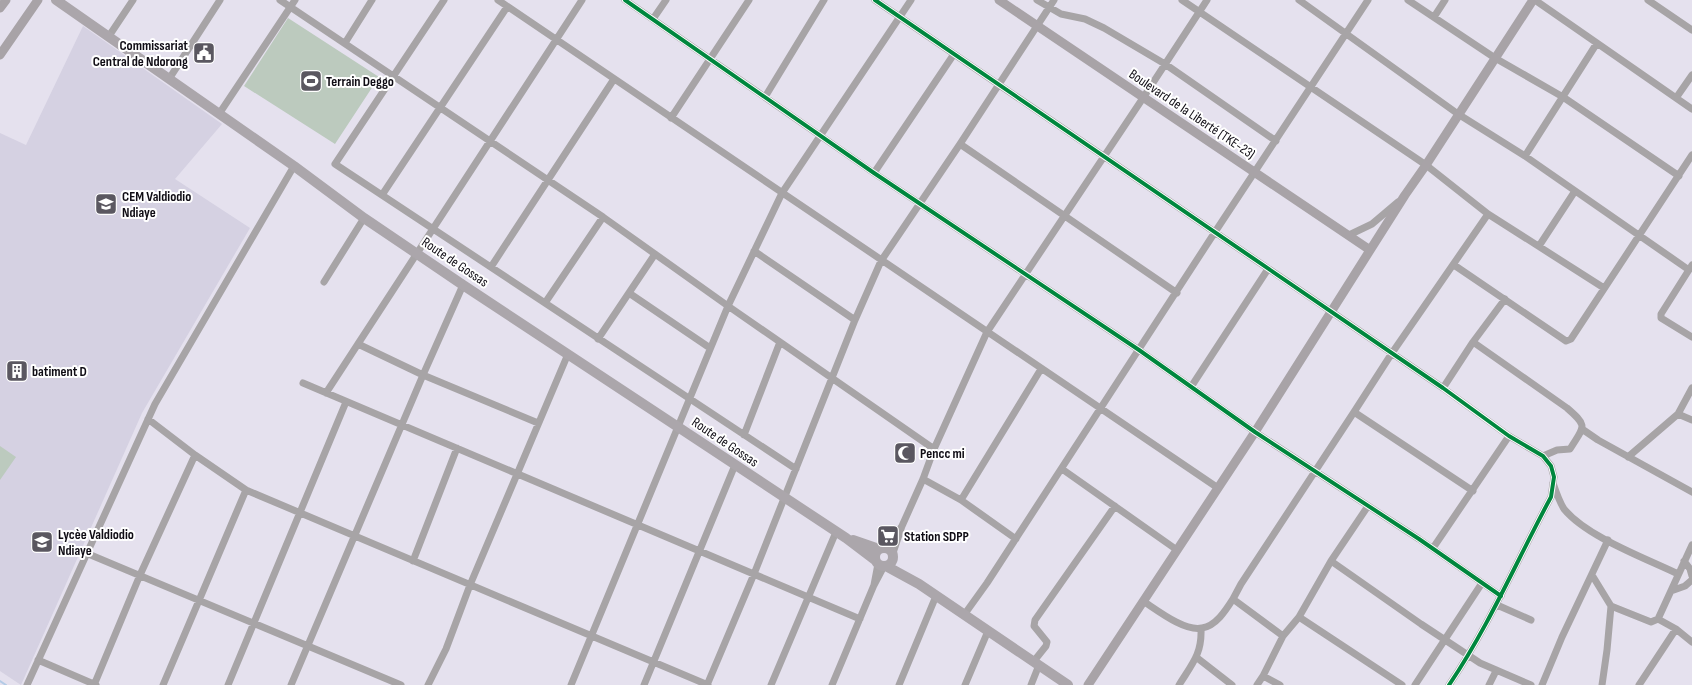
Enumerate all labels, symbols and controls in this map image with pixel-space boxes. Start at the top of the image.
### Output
place label: Commissariat Central de Ndorong [93,37,188,70]
public building icon: Commissariat Central de Ndorong [191,40,217,66]
street label: Boulevard de la Liberté (TKE-23) [1126,65,1258,163]
sports icon: Terrain Deggo [298,68,324,94]
place label: Terrain Deggo [326,73,394,90]
place label: CEM Valdiodio Ndiaye [122,188,191,221]
school or university icon: CEM Valdiodio Ndiaye [93,191,119,217]
street label: Route de Gossas [418,233,492,291]
building icon: batiment D [4,358,30,384]
place label: batiment D [32,363,87,380]
street label: Route de Gossas [688,413,762,471]
mosque icon: Pencc mi [892,440,918,466]
place label: Pencc mi [920,445,965,462]
supermarket icon: Station SDPP [875,523,901,549]
place label: Lycèe Valdiodio Ndiaye [58,526,134,559]
place label: Station SDPP [904,528,969,545]
school or university icon: Lycèe Valdiodio Ndiaye [29,529,55,555]

